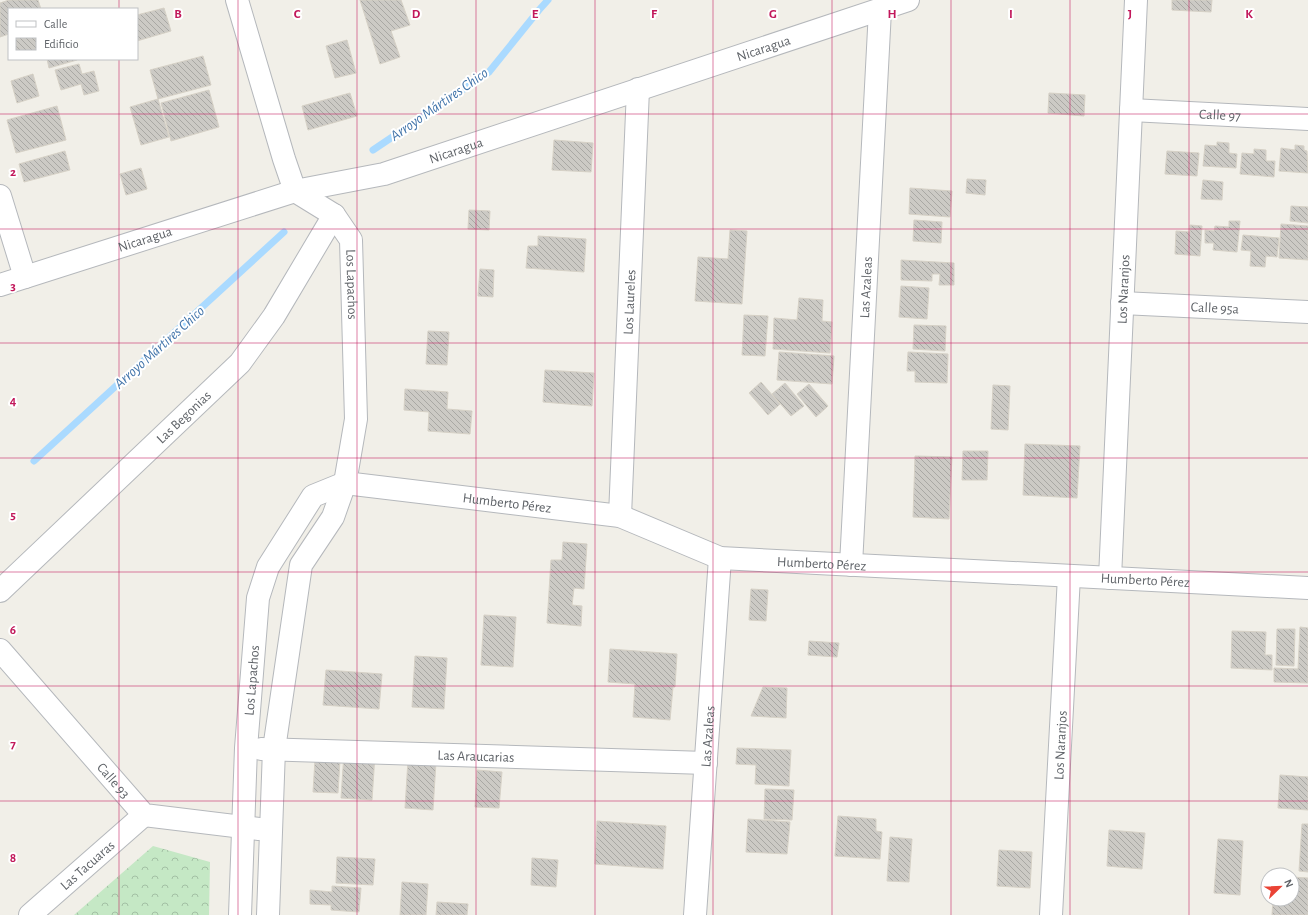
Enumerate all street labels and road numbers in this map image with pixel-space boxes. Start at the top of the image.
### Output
street label: Nicaragua [735,33,793,64]
street label: Calle 97 [1199,107,1241,124]
street label: Nicaragua [428,135,485,167]
street label: Nicaragua [116,224,174,255]
street label: Los Lapachos [343,249,359,320]
street label: Los Naranjos [1115,254,1133,324]
street label: Las Azaleas [858,256,875,319]
street label: Los Laureles [622,269,638,335]
street label: Calle 95a [1190,300,1240,317]
street label: Las Begonias [154,389,214,446]
street label: Humberto Pérez [462,491,552,516]
street label: Humberto Pérez [777,555,867,573]
street label: Humberto Pérez [1100,571,1190,590]
street label: Los Lapachos [243,645,262,716]
street label: Las Azaleas [699,705,718,768]
street label: Los Naranjos [1052,710,1070,780]
street label: Las Araucarias [437,749,515,765]
street label: Calle 93 [94,761,132,802]
street label: Las Tacuaras [58,838,118,893]

